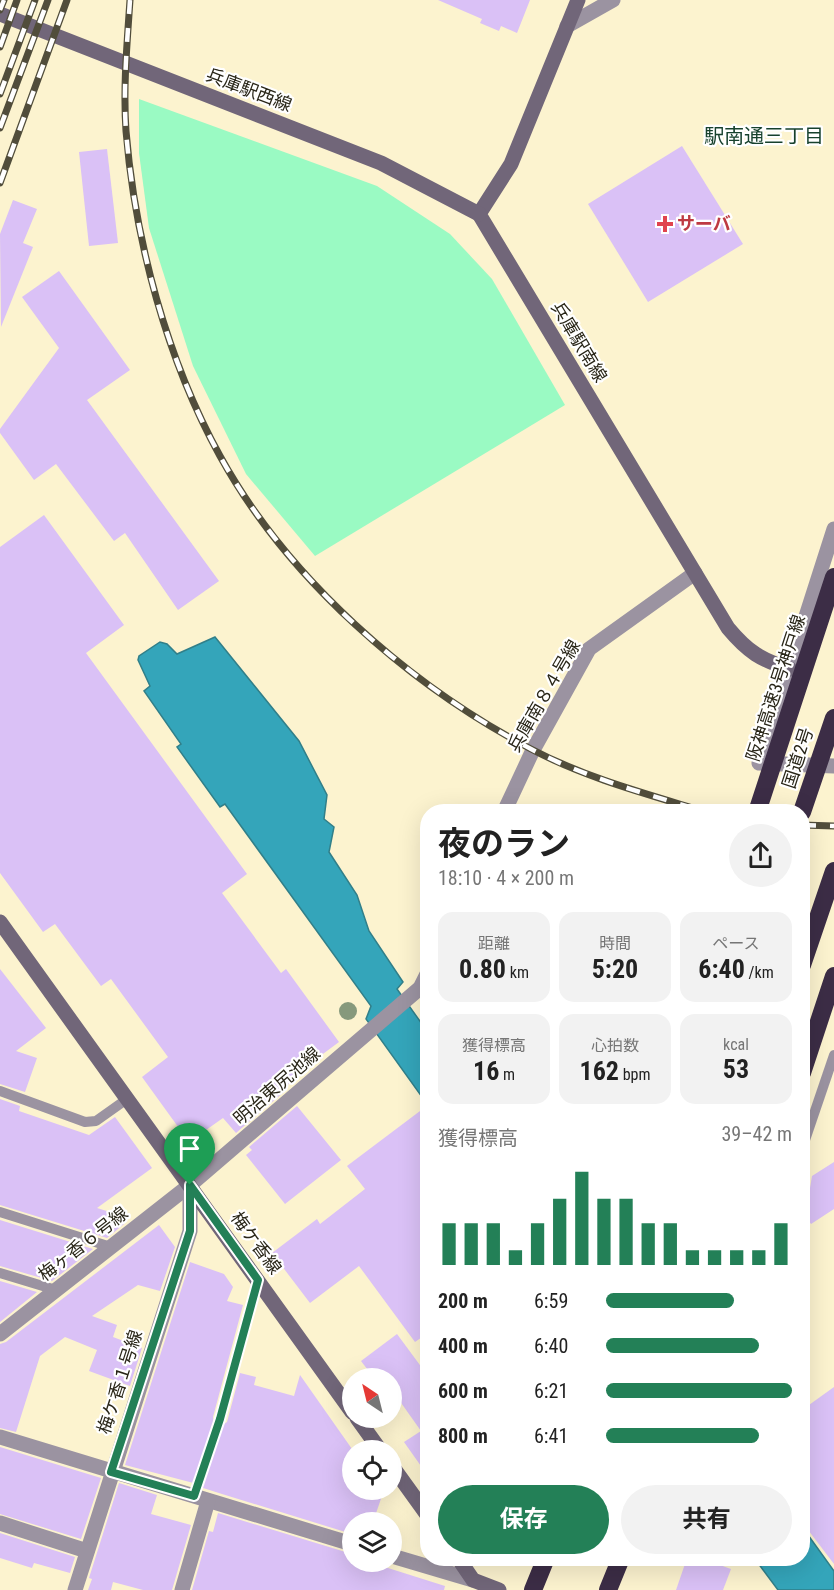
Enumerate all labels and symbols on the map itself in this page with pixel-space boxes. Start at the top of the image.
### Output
street label: 兵庫駅西線 [203,64,295,115]
district label: 駅南通三丁目 [704,124,824,148]
place label: サーバ [677,213,731,234]
marker: サーバ [658,217,672,231]
street label: 兵庫駅南線 [547,298,612,386]
street label: 阪神高速3号神戸線 [742,612,809,764]
street label: 兵庫南８４号線 [503,636,584,756]
street label: 国道2号 [778,725,817,791]
street label: 明治東尻池線 [229,1042,324,1129]
pin [164,1123,215,1185]
street label: 梅ヶ香６号線 [34,1202,132,1285]
street label: 梅ケ香線 [227,1207,286,1278]
street label: 梅ケ香１号線 [93,1327,146,1436]
north arrow [342,1368,402,1428]

